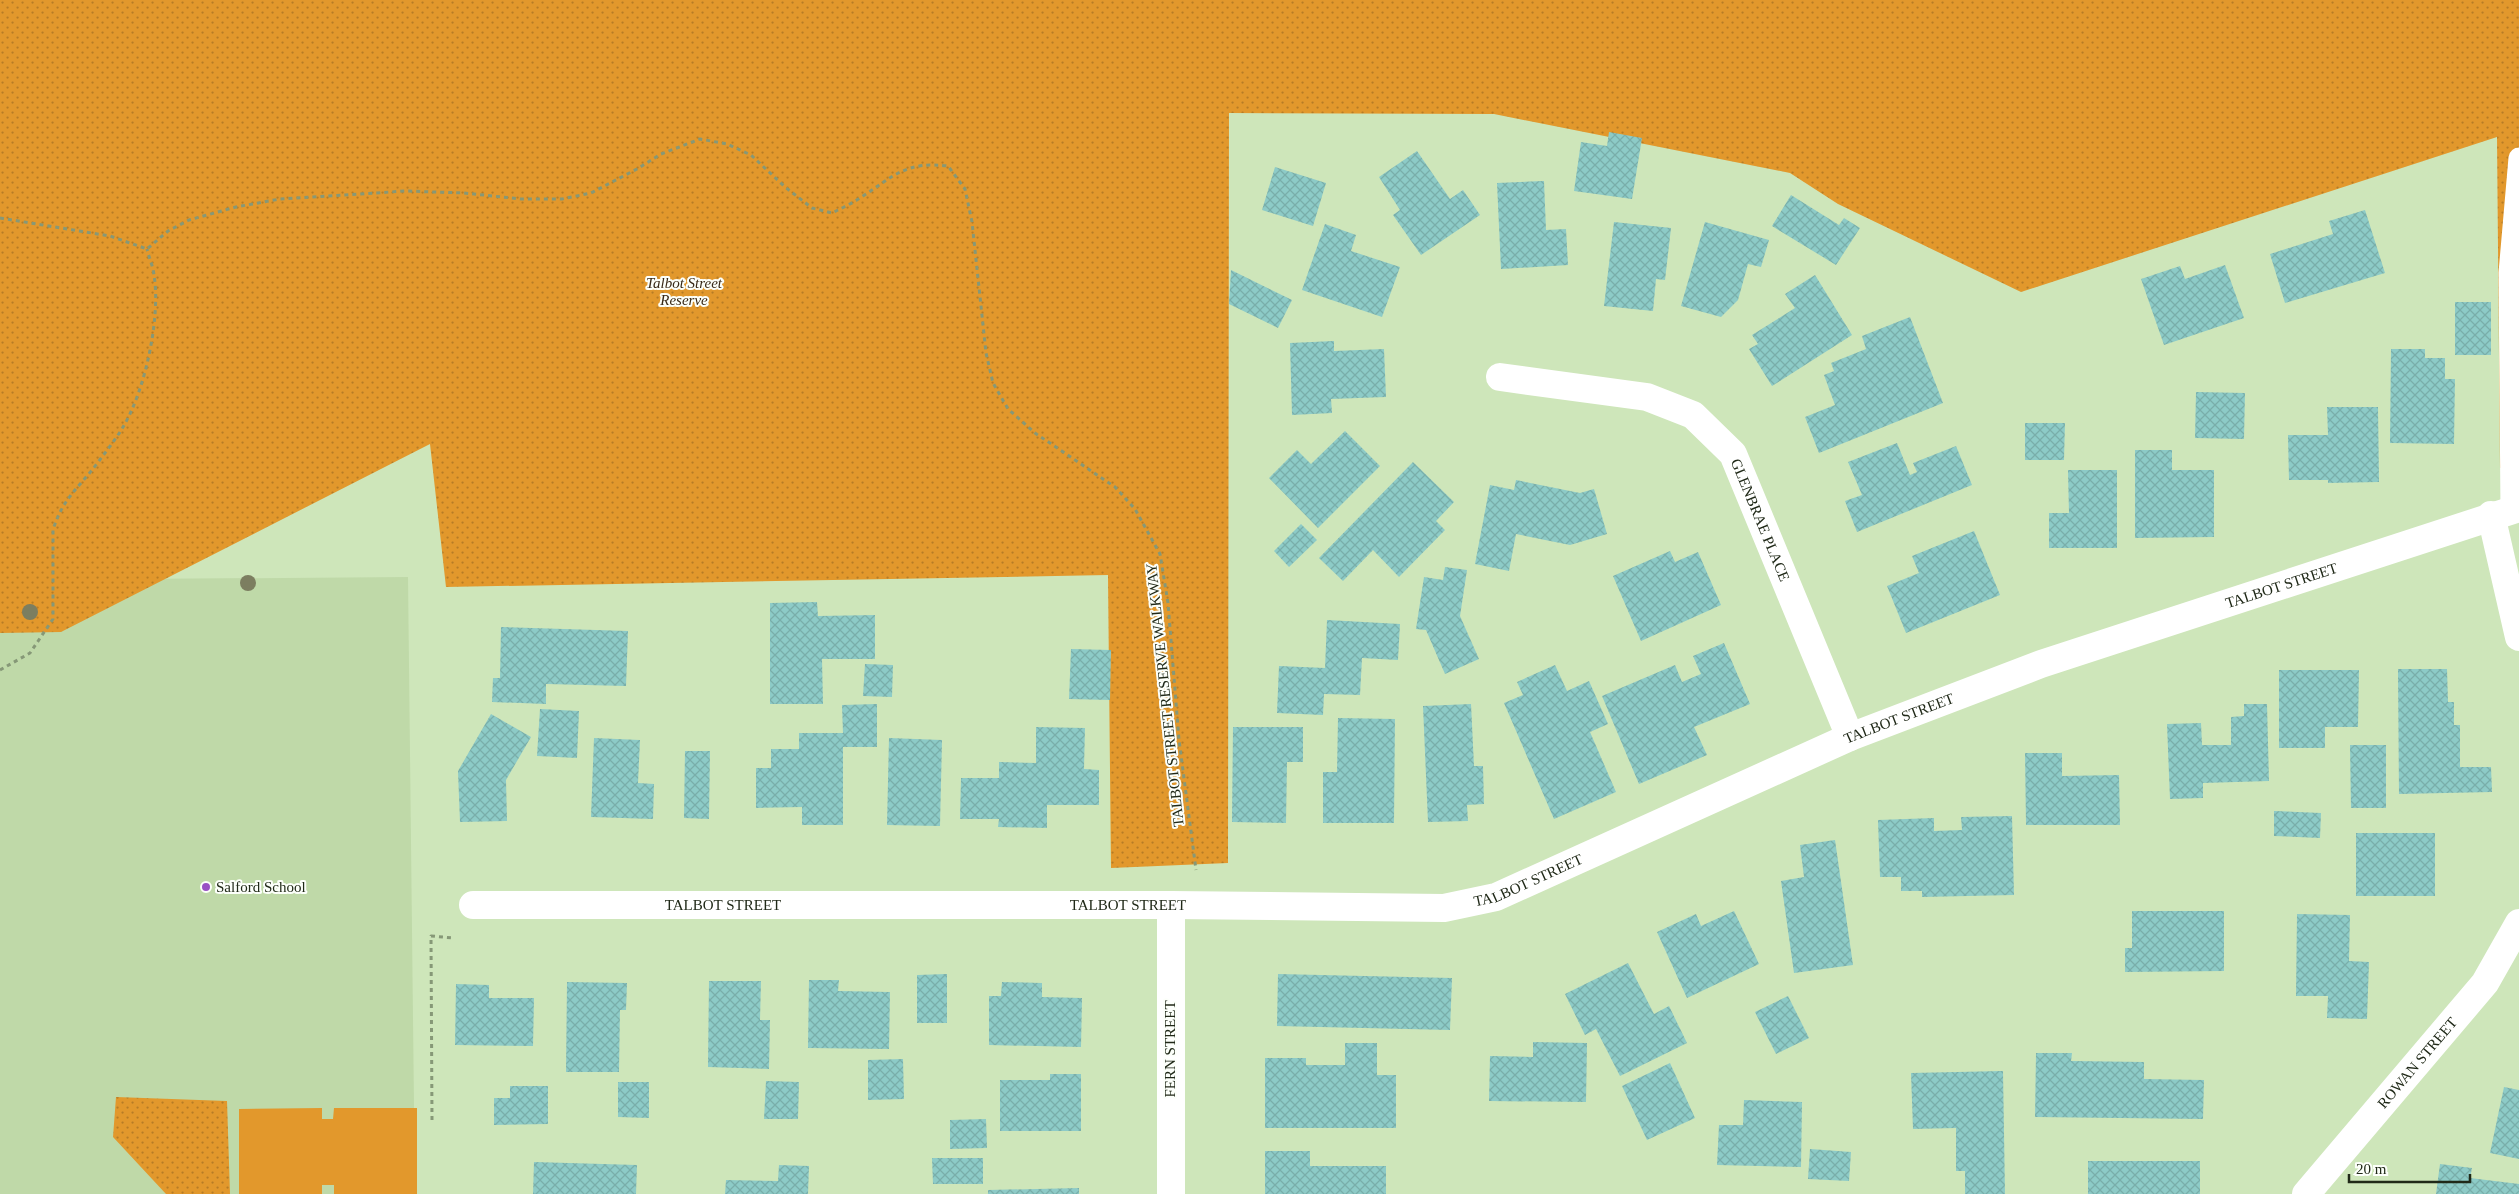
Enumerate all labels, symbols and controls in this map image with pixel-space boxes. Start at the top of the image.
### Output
park label: Talbot Street Reserve [646,275,723,308]
street label: GLENBRAE PLACE [1728,456,1793,584]
street label: TALBOT STREET [2224,560,2339,611]
street label: TALBOT STREET RESERVE WALKWAY [1143,562,1187,828]
street label: TALBOT STREET [1841,690,1956,747]
street label: TALBOT STREET [1472,851,1585,909]
place label: Salford School [216,879,306,895]
marker: Salford School [200,881,212,893]
street label: TALBOT STREET [665,897,781,913]
street label: TALBOT STREET [1070,897,1186,913]
street label: FERN STREET [1162,1000,1178,1098]
street label: ROWAN STREET [2374,1014,2460,1111]
scale bar [2349,1152,2470,1184]
text: 20 m [2356,1161,2387,1177]

